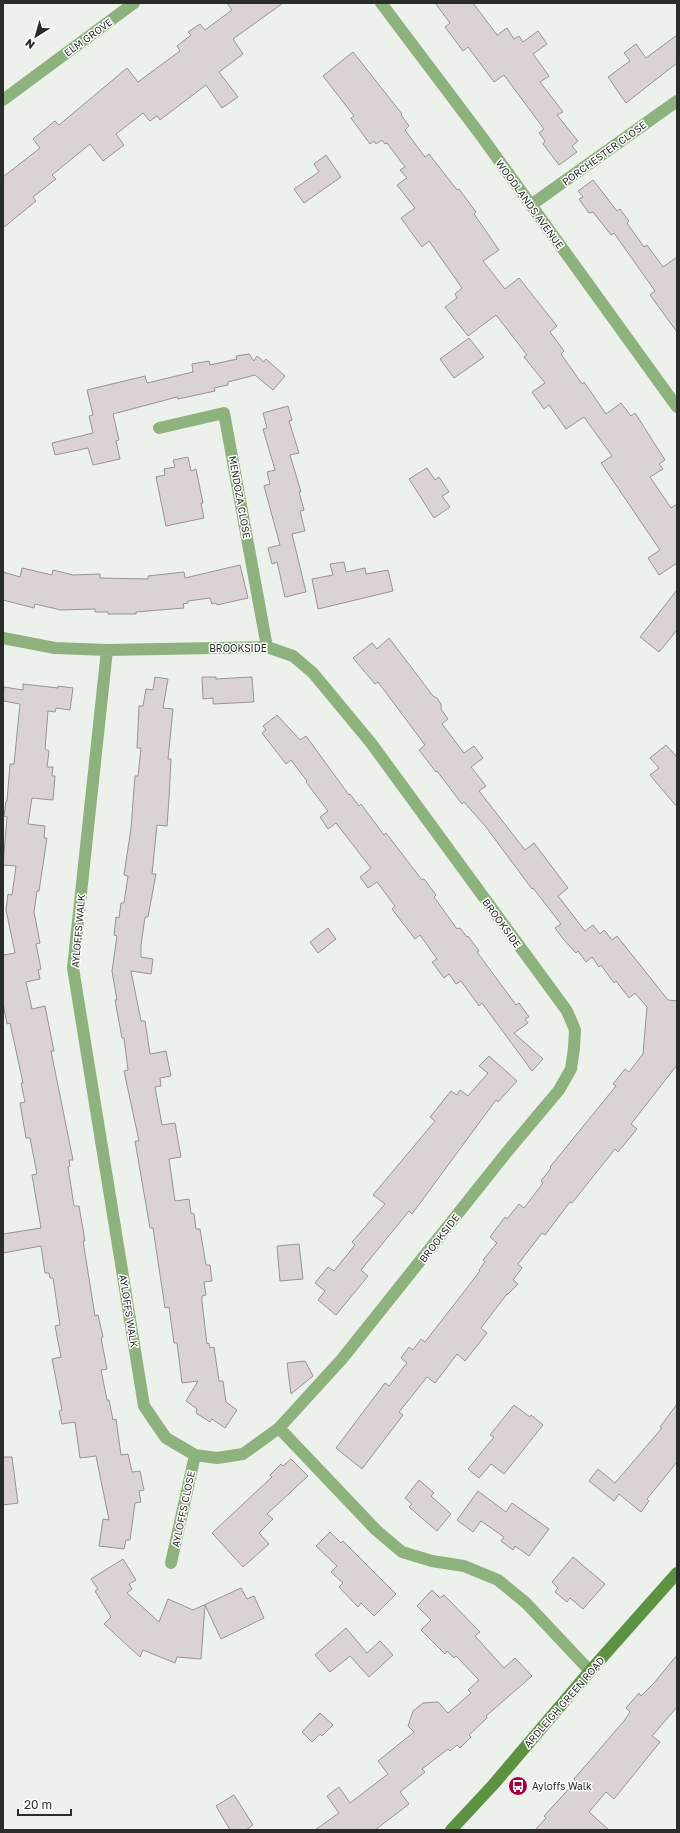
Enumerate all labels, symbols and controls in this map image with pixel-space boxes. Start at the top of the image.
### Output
street label: ELM GROVE [62,15,114,59]
north arrow [16,16,56,56]
text: N [22,37,37,52]
street label: PORCHESTER CLOSE [560,118,648,188]
street label: WOODLANDS AVENUE [494,157,566,251]
street label: MENDOZA CLOSE [227,455,253,539]
street label: BROOKSIDE [209,642,267,654]
street label: AYLOFFS WALK [69,894,87,968]
street label: BROOKSIDE [480,896,524,950]
street label: BROOKSIDE [417,1212,461,1264]
street label: AYLOFFS WALK [117,1274,141,1348]
street label: AYLOFFS CLOSE [169,1470,197,1548]
street label: ARDLEIGH GREEN ROAD [521,1654,607,1750]
bus stop icon: Ayloffs Walk [507,1775,529,1797]
place label: Ayloffs Walk [532,1780,592,1792]
scale bar [18,1791,71,1817]
text: 20 m [24,1797,52,1812]

